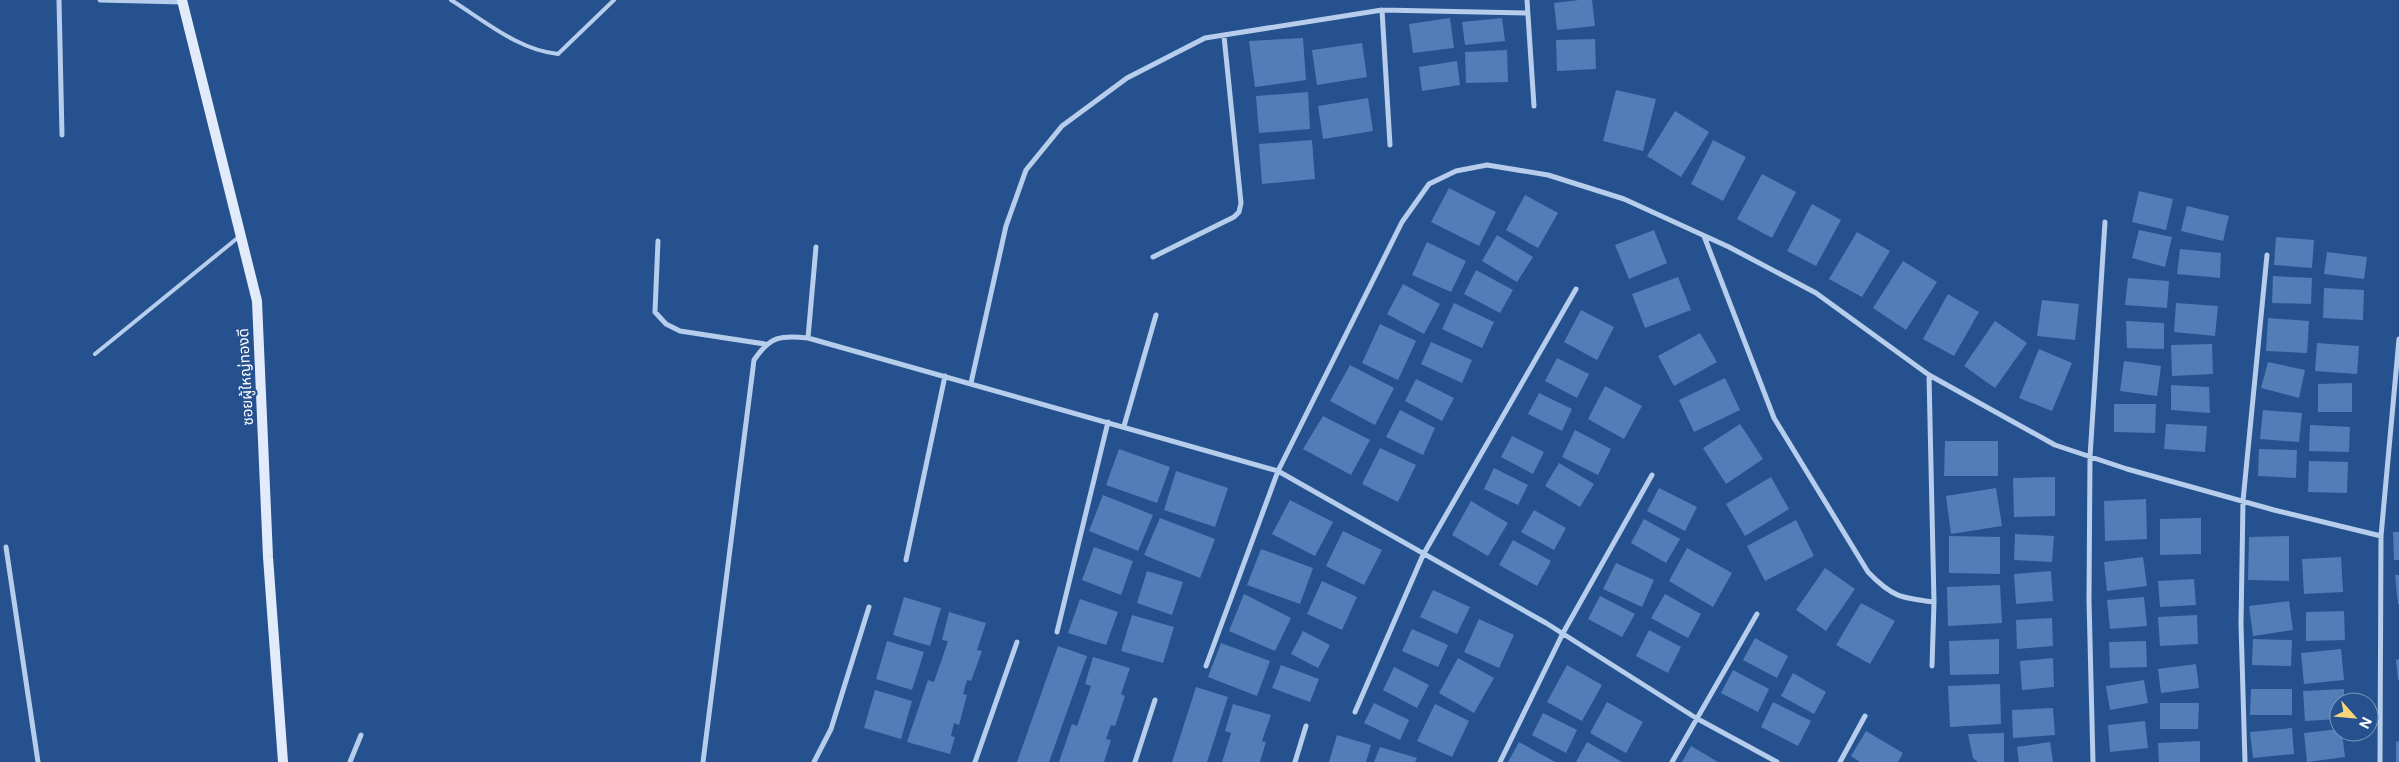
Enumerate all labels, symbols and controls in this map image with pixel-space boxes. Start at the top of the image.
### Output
street label: ซอยผู้ใหญ่ทองดี [234,328,257,426]
north arrow [2329,692,2379,742]
text: N [2356,714,2375,731]

